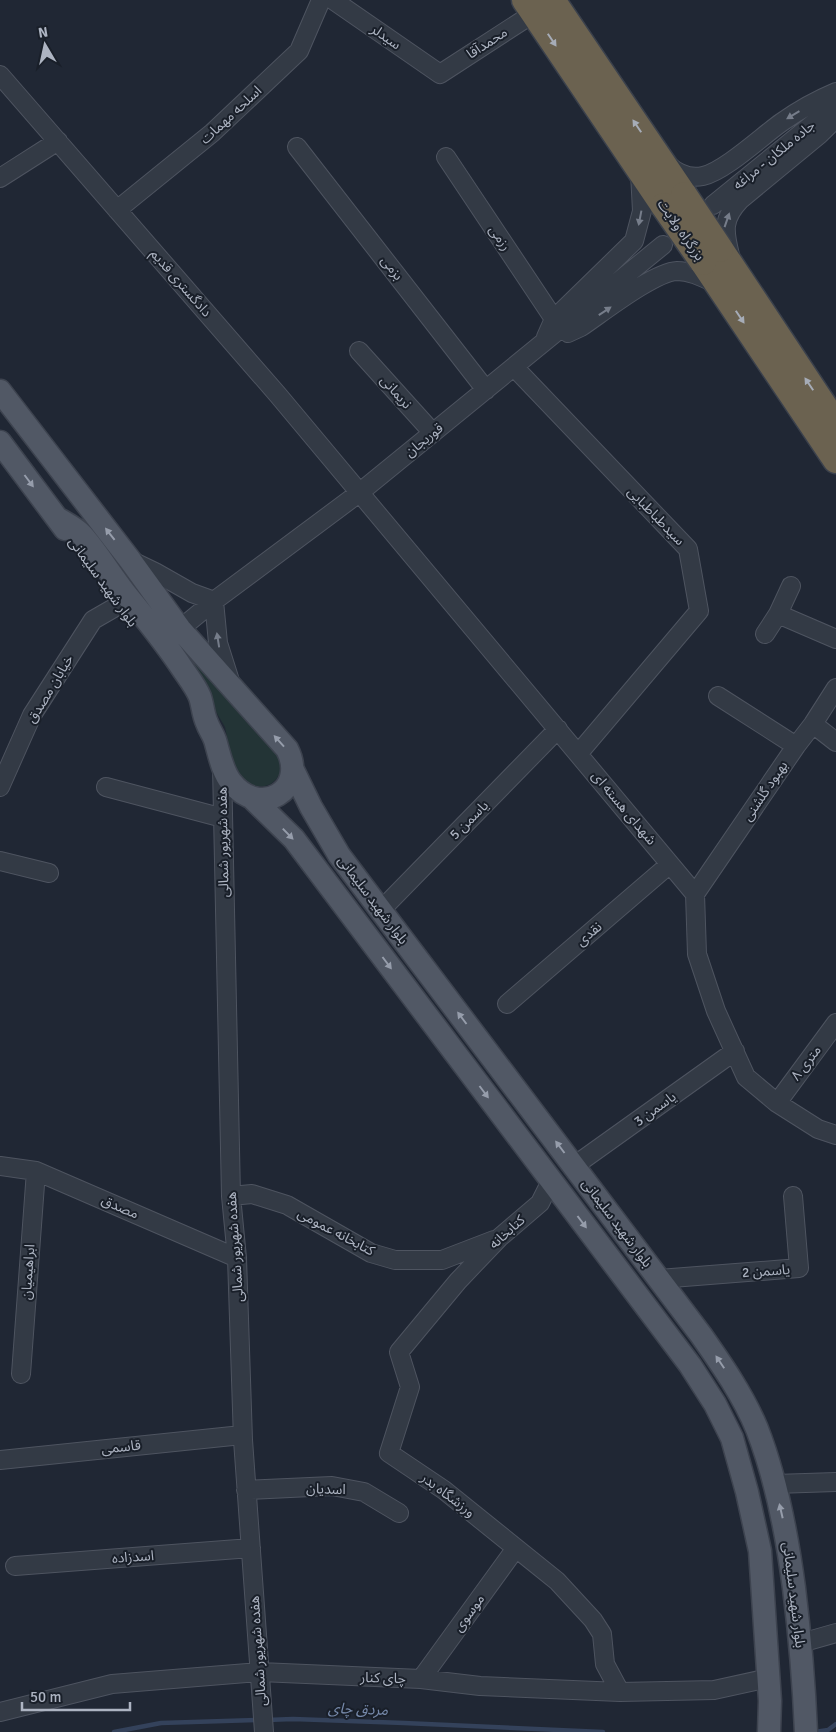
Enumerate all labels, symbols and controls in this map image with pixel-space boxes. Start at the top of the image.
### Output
north arrow [20,20,70,70]
street label: سیدلر [367,20,404,53]
text: N [37,23,49,42]
street label: محمدآقا [463,23,511,63]
one-way arrow [547,34,557,47]
street label: اسلحه مهمات [197,82,265,148]
one-way arrow [786,110,800,119]
street label: جاده ملکان - مراغه [729,117,819,193]
one-way arrow [632,119,642,133]
street label: بزرگراه ولایت [654,196,708,264]
one-way arrow [636,210,644,226]
one-way arrow [724,213,731,228]
street label: رزمی [485,222,515,254]
street label: دادگستری قدیم [145,245,215,322]
street label: بزمی [377,252,407,284]
one-way arrow [598,306,612,316]
one-way arrow [735,310,745,324]
street label: نریمانی [377,372,416,412]
one-way arrow [804,377,813,391]
street label: قوریجان [401,419,447,461]
one-way arrow [24,474,34,488]
street label: سیدطباطبایی [624,483,688,549]
one-way arrow [104,528,115,541]
street label: بلوار شهید سلیمانی [65,534,141,630]
one-way arrow [214,632,222,648]
street label: خیابان مصدق [23,652,77,726]
one-way arrow [274,734,285,747]
street label: بهبود گلشنی [739,757,791,824]
street label: شهدای هسته ای [588,767,660,849]
street label: هفده شهریور شمالی [214,787,232,897]
street label: یاسمن 5 [446,797,492,843]
one-way arrow [282,827,294,839]
street label: بلوار شهید سلیمانی [334,852,412,948]
street label: نقدی [573,918,606,950]
one-way arrow [381,956,392,969]
one-way arrow [457,1011,467,1025]
street label: ۸ متری [787,1042,825,1084]
one-way arrow [479,1085,490,1098]
street label: یاسمن 3 [631,1088,679,1130]
one-way arrow [555,1140,565,1154]
street label: بلوار شهید سلیمانی [578,1175,656,1271]
street label: هفده شهریور شمالی [223,1191,247,1303]
street label: مصدق [99,1192,141,1222]
street label: کتابخانه عمومی [295,1205,378,1260]
street label: کتابخانه [486,1211,529,1253]
one-way arrow [577,1215,588,1228]
street label: ابراهیمیان [18,1244,38,1300]
street label: یاسمن 2 [741,1261,791,1281]
one-way arrow [715,1355,725,1368]
street label: قاسمی [100,1436,142,1458]
street label: ورزشگاه بدر [417,1469,478,1521]
street label: اسدیان [306,1480,346,1498]
one-way arrow [777,1503,785,1518]
street label: بلوار شهید سلیمانی [779,1541,809,1649]
street label: اسدزاده [111,1547,155,1567]
street label: موسوی [450,1591,488,1635]
street label: هفده شهریور شمالی [246,1595,270,1707]
street label: چای کنار [359,1669,406,1688]
scale bar [22,1680,130,1712]
text: 50 m [30,1688,61,1706]
water label: مردق چای [328,1699,388,1720]

